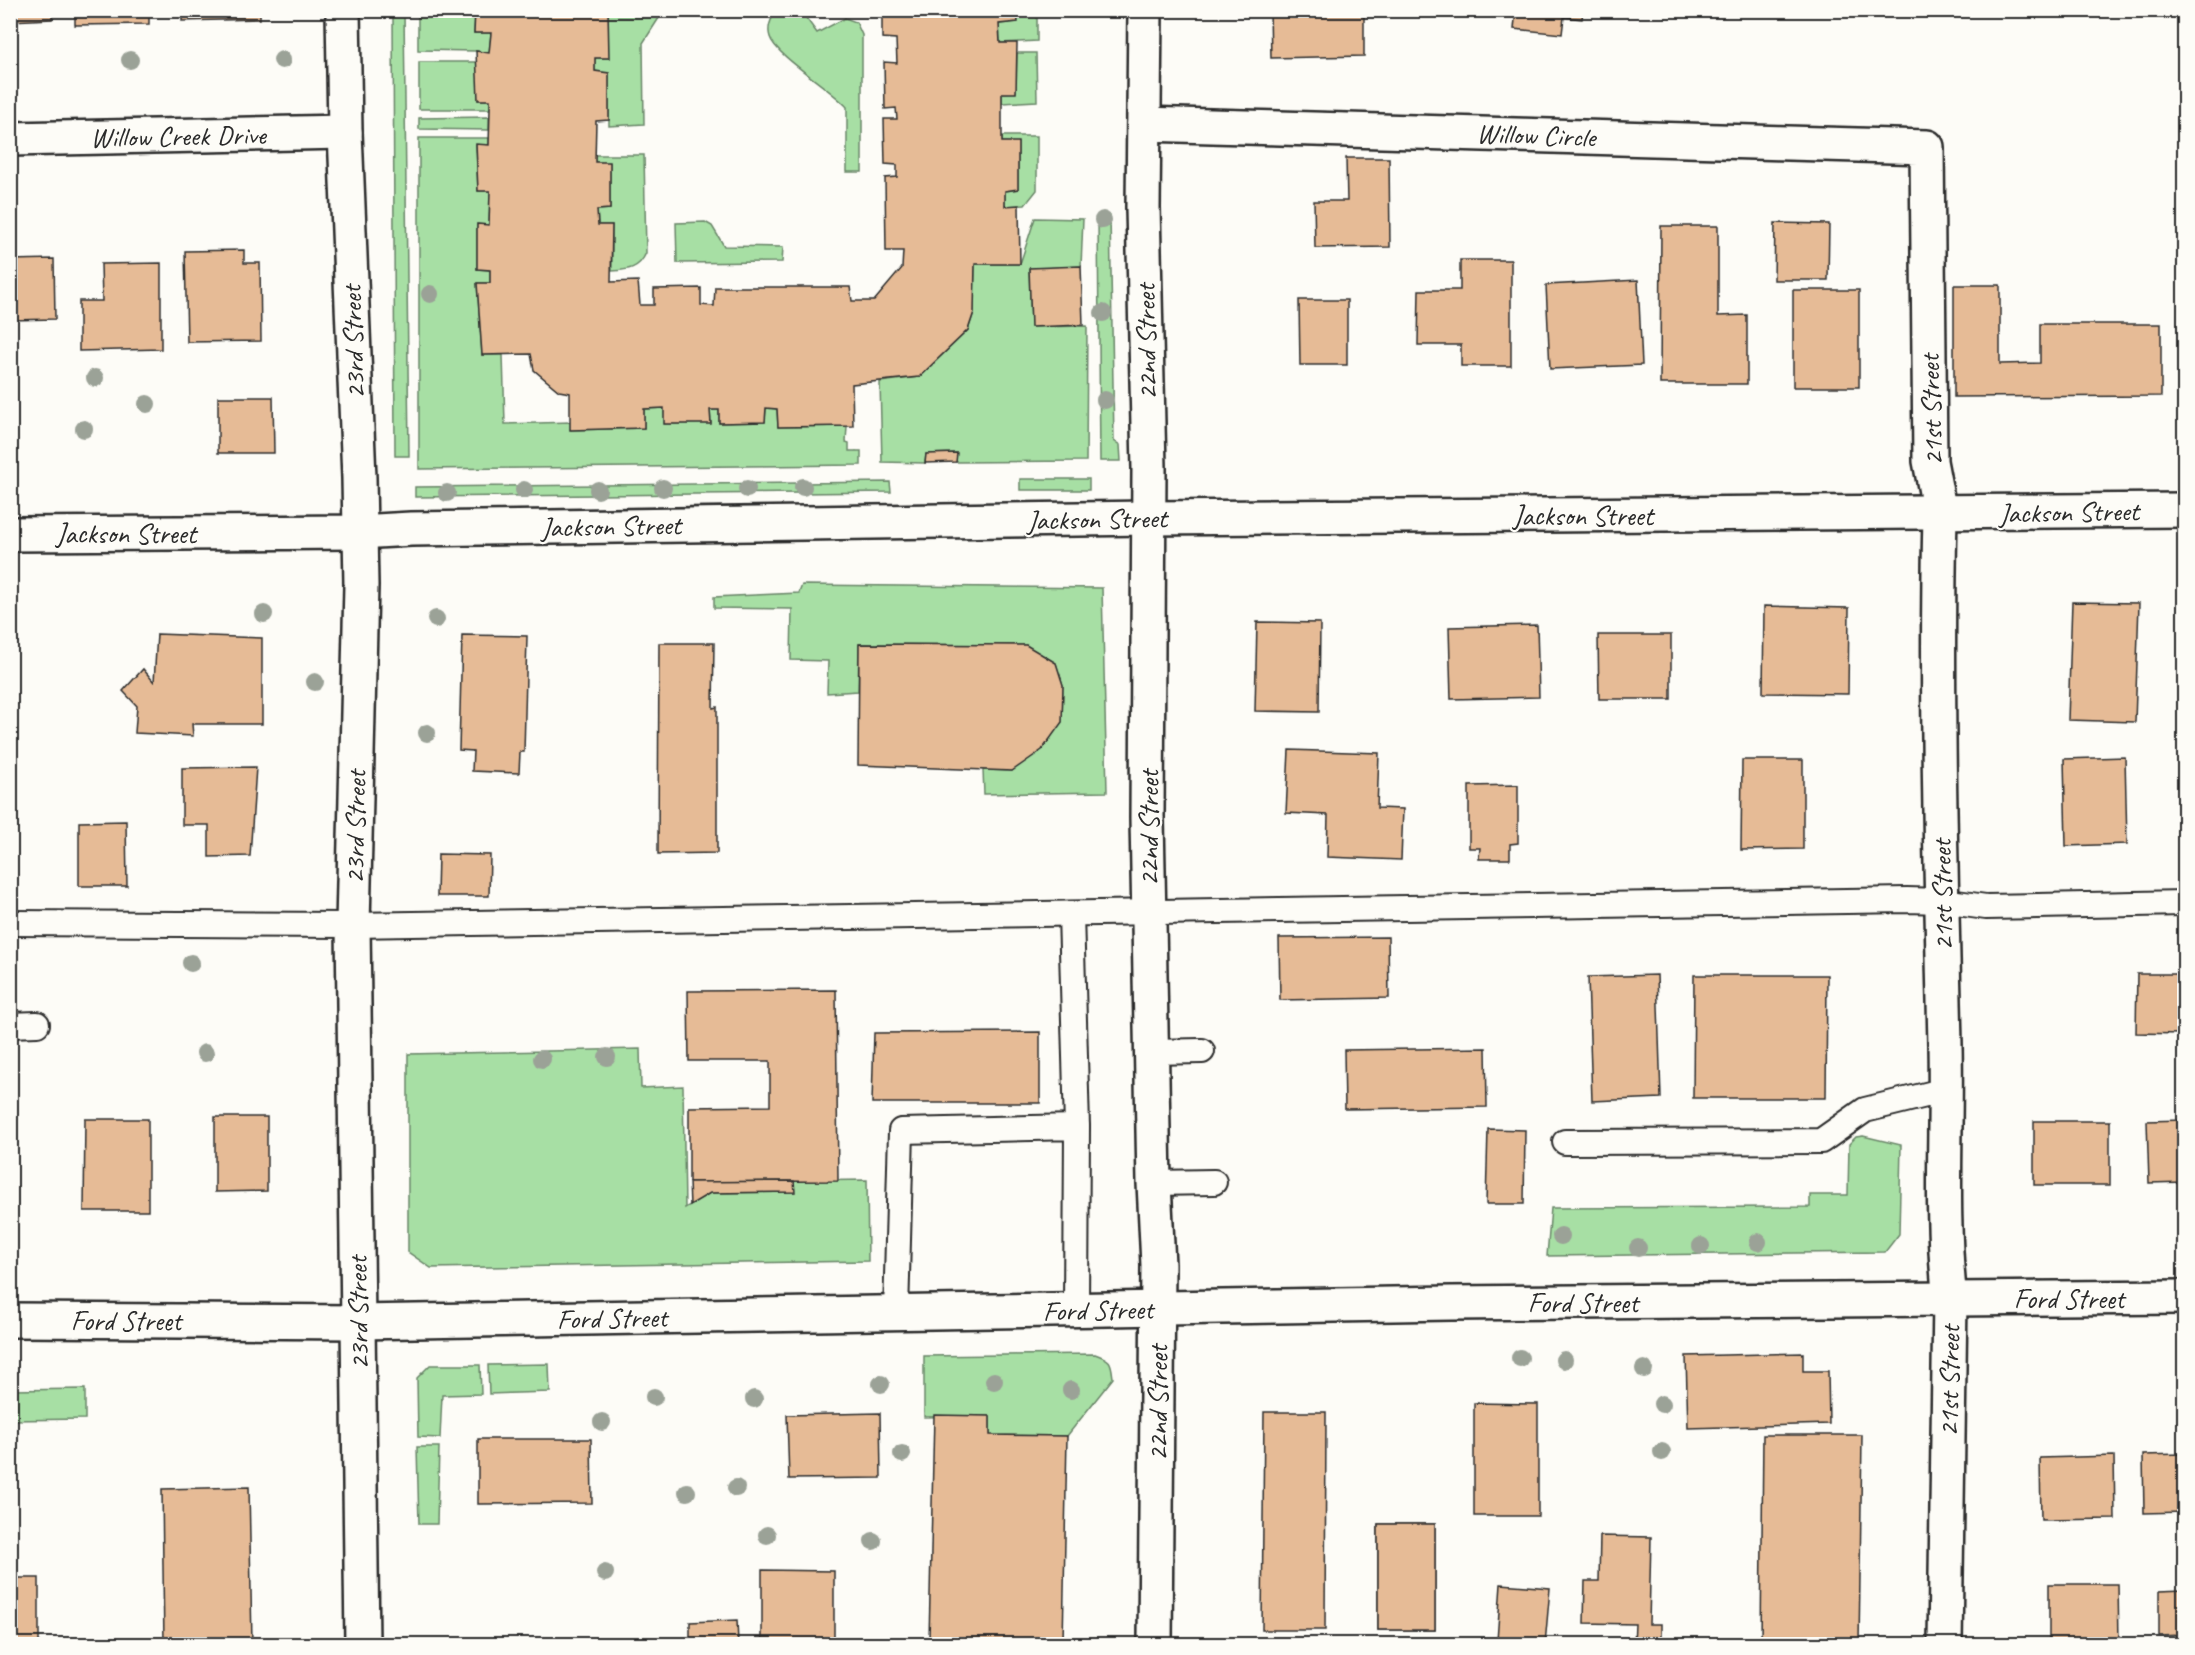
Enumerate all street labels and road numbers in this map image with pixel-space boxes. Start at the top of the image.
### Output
street label: Willow Circle [1476,115,1598,155]
street label: Willow Creek Drive [90,117,268,155]
street label: 22nd Street [1127,281,1165,400]
street label: 23rd Street [333,282,372,399]
street label: 21st Street [1911,351,1950,466]
street label: Jackson Street [1997,493,2142,531]
street label: Jackson Street [1511,498,1656,533]
street label: Jackson Street [1025,500,1170,538]
street label: Jackson Street [539,507,684,545]
street label: Jackson Street [54,516,199,551]
street label: 23rd Street [337,767,374,884]
street label: 22nd Street [1131,767,1166,886]
street label: 21st Street [1923,836,1960,951]
street label: 23rd Street [339,1253,376,1370]
street label: Ford Street [2014,1281,2127,1316]
street label: Ford Street [1528,1285,1641,1320]
street label: Ford Street [1043,1291,1156,1328]
street label: Ford Street [557,1299,670,1336]
street label: Ford Street [71,1303,184,1338]
street label: 21st Street [1931,1322,1968,1437]
street label: 22nd Street [1140,1342,1175,1461]

